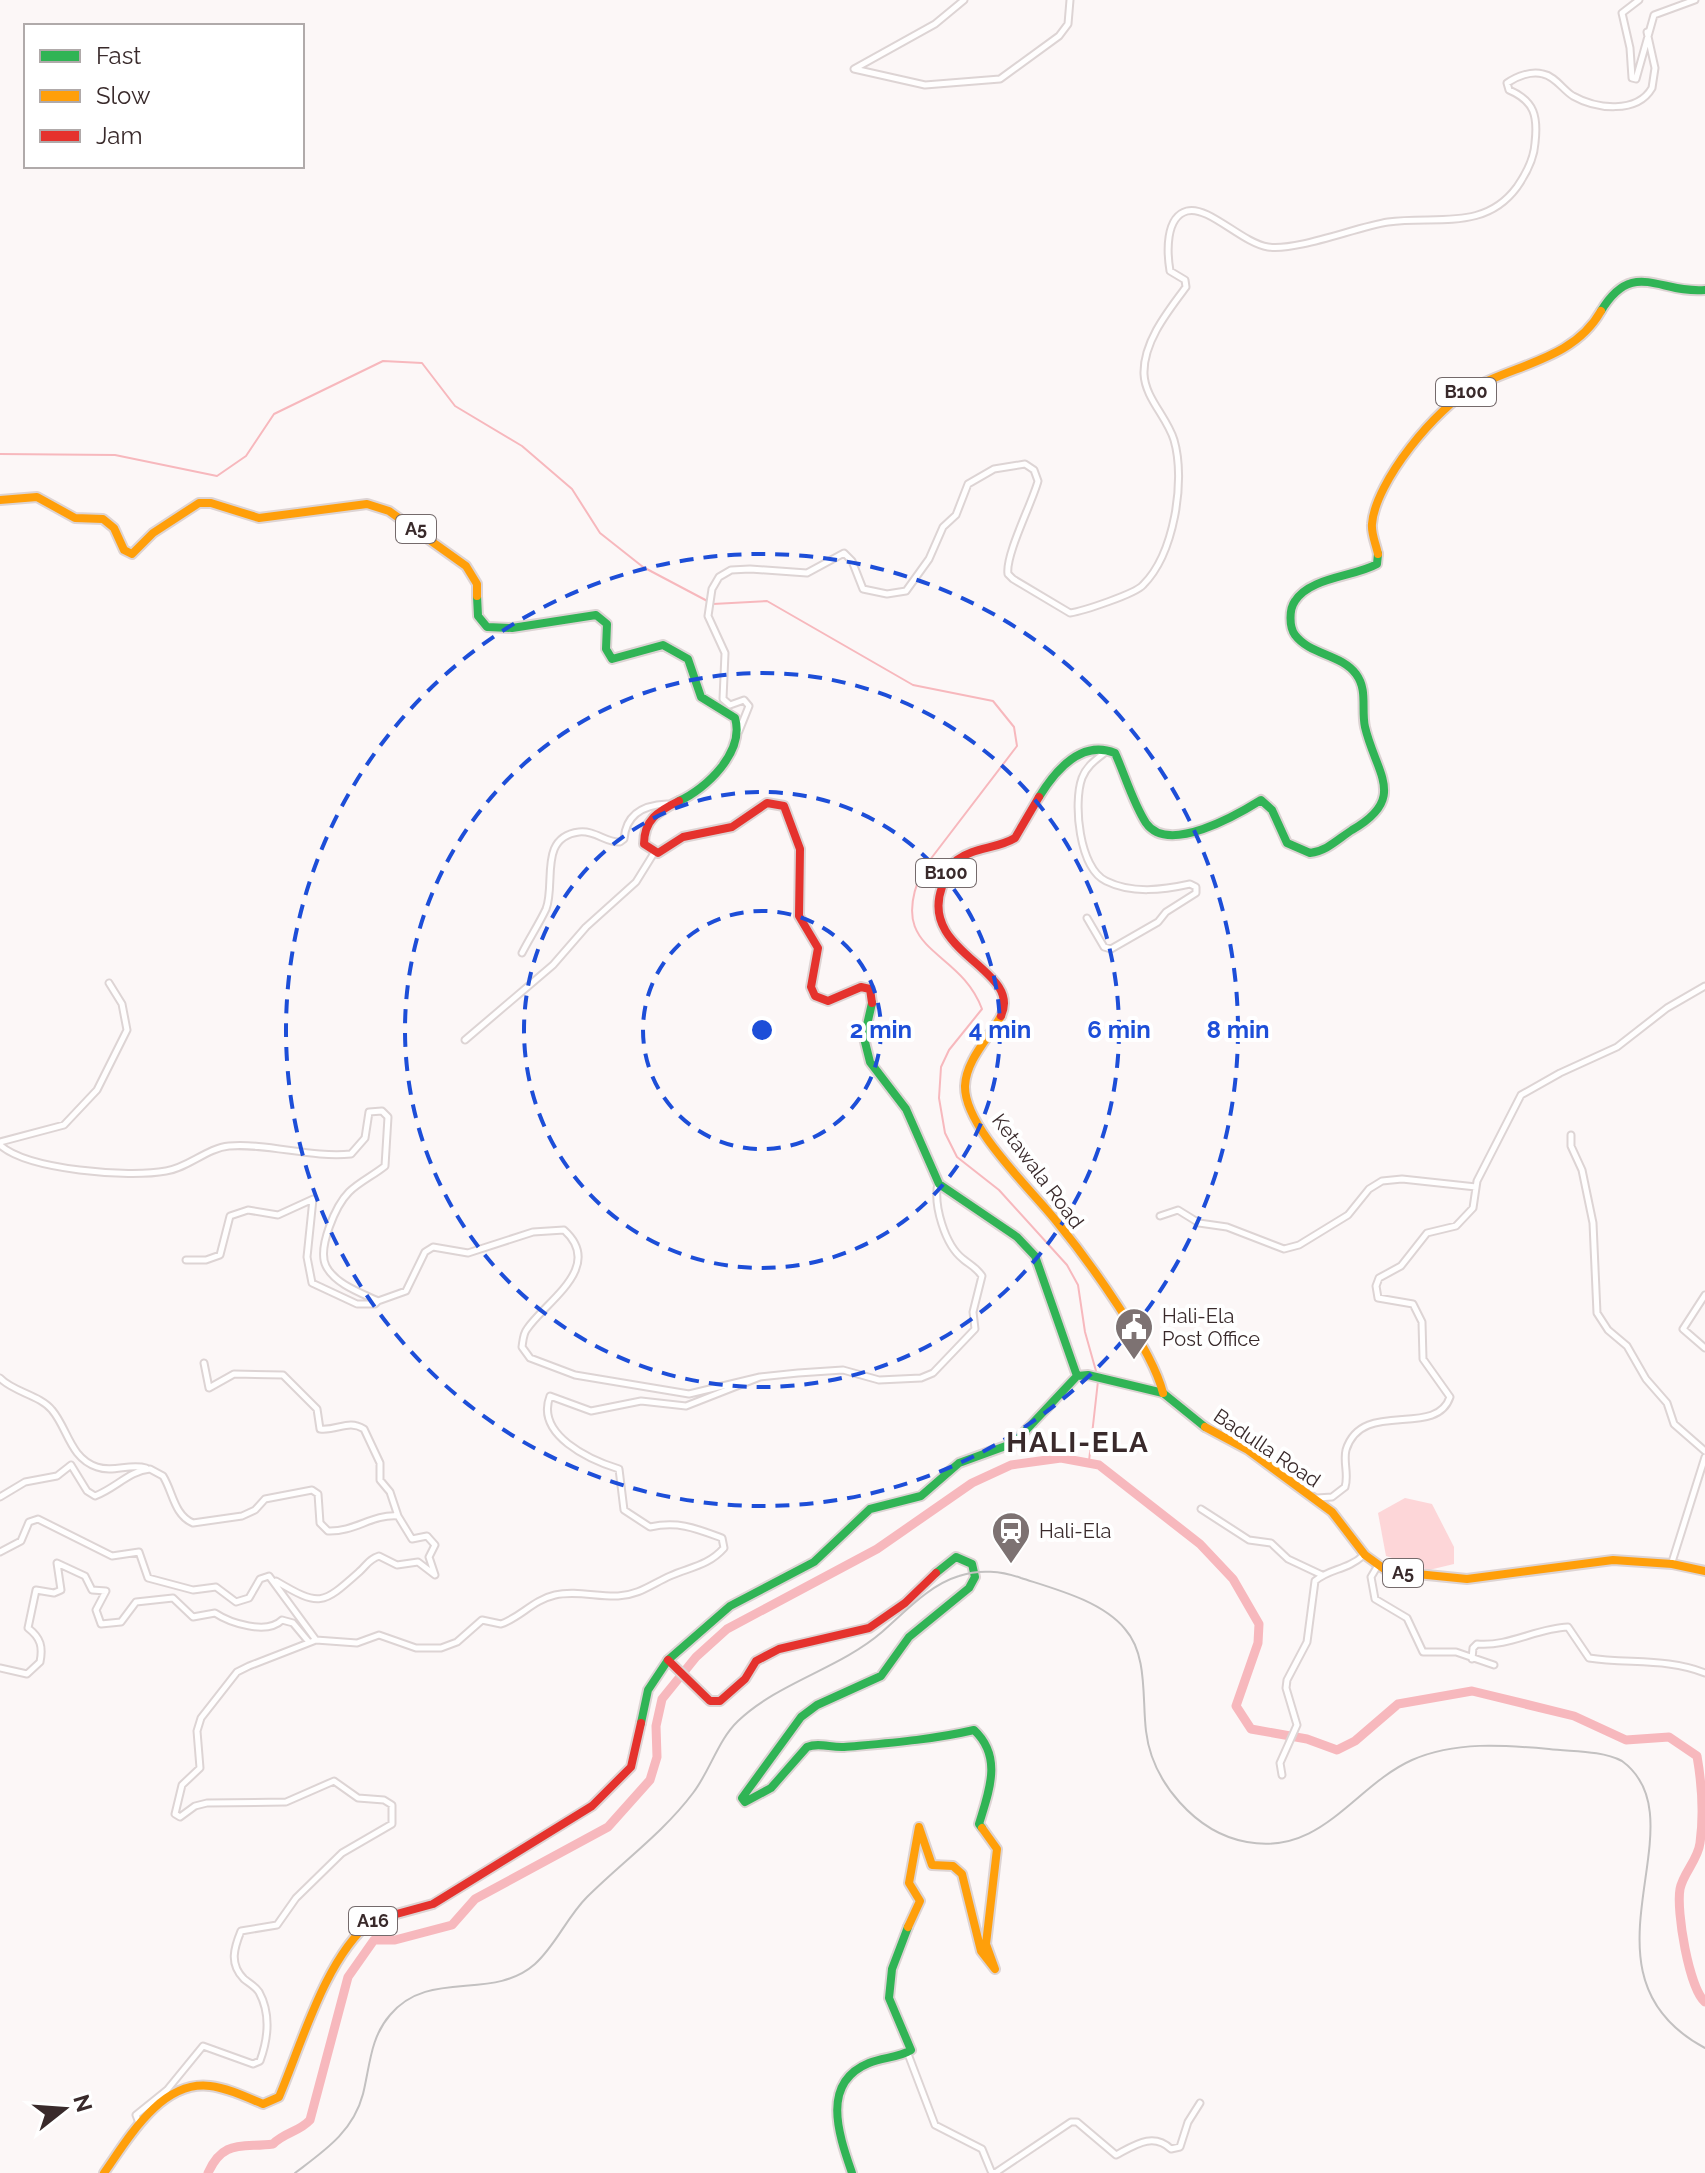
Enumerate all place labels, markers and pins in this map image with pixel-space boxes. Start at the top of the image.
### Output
centre of rings [748,1016,776,1044]
place label: Hali-Ela Post Office [1162,1304,1260,1351]
public building icon: Hali-Ela Post Office [1113,1306,1155,1361]
station icon: Hali-Ela [990,1510,1032,1565]
place label: Hali-Ela [1039,1519,1111,1543]

